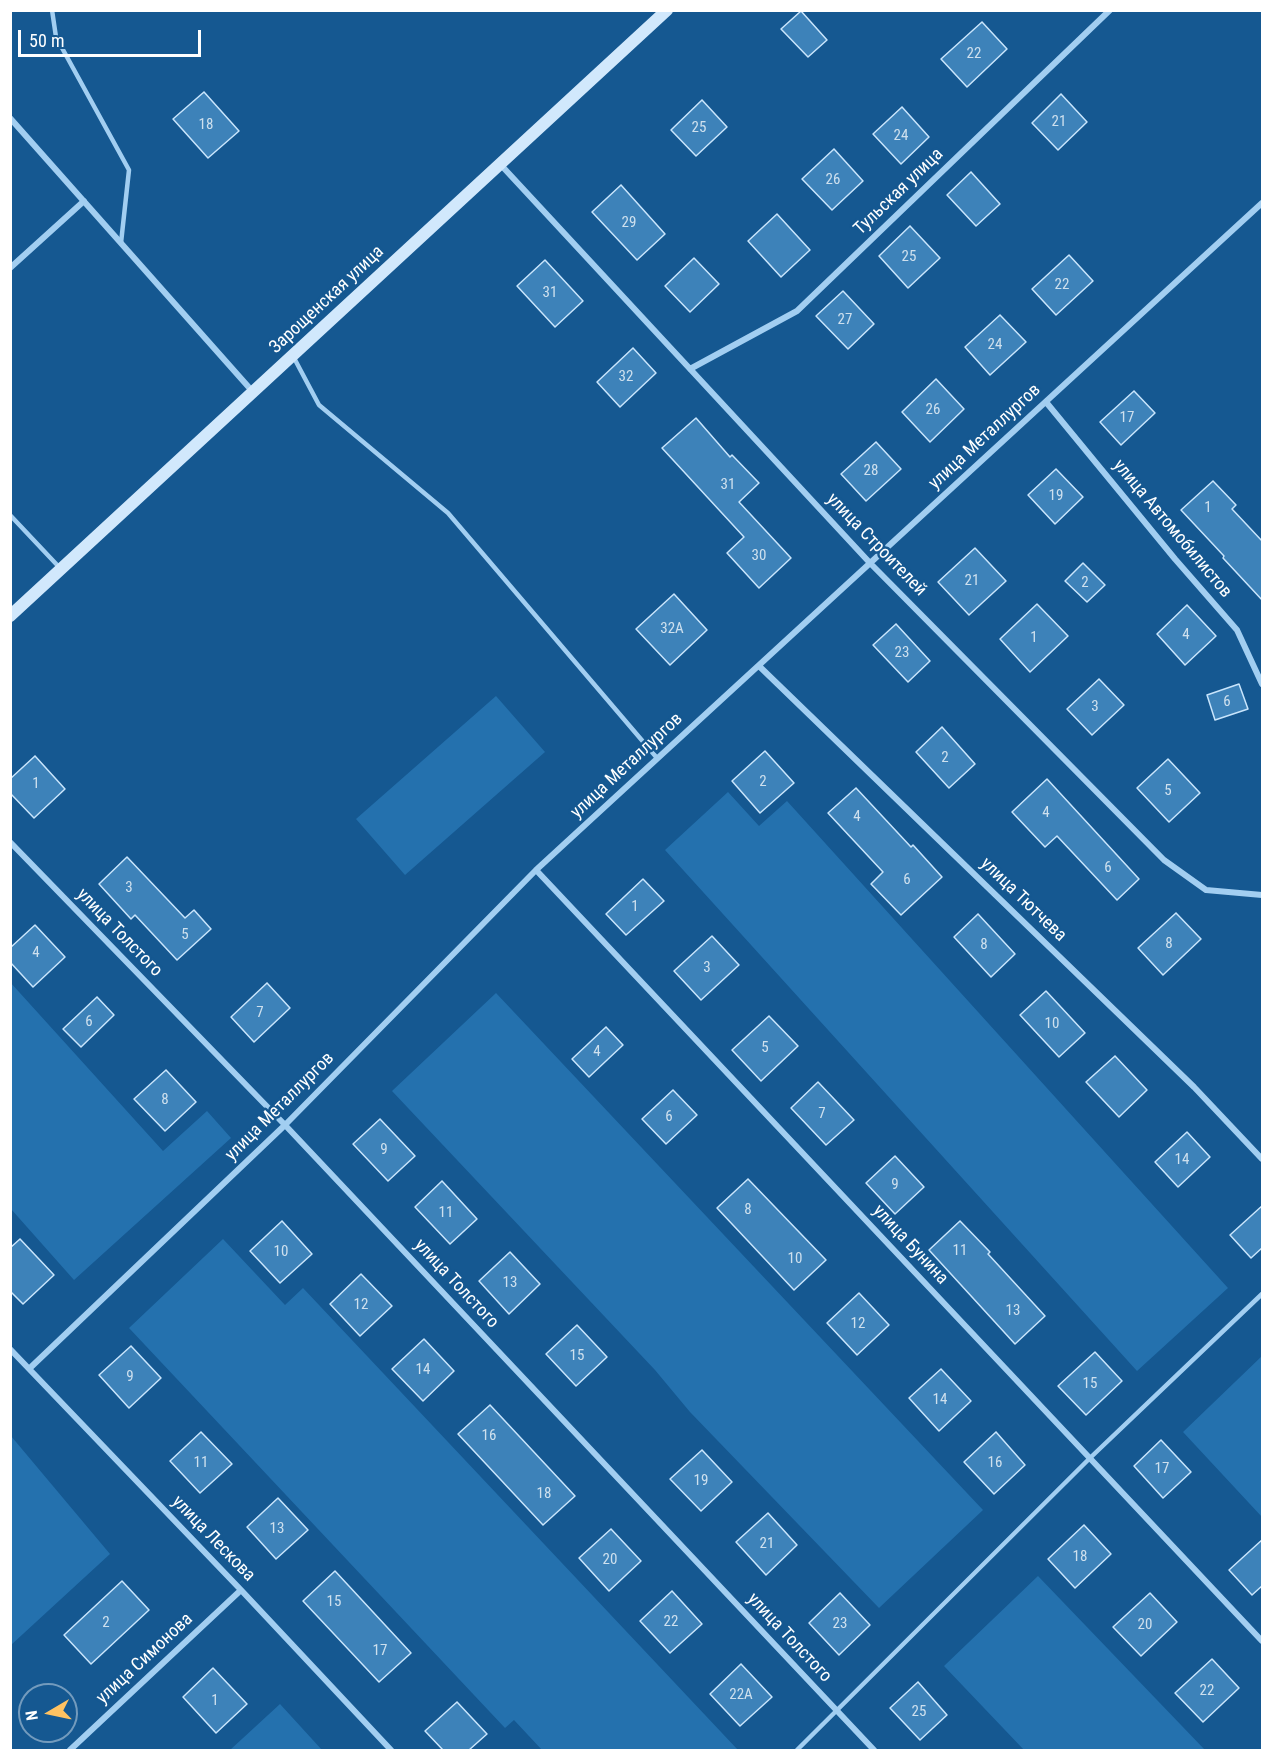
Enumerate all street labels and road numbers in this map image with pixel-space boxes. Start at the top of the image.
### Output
street label: Тульская улица [850,144,948,240]
street label: Зарощенская улица [265,241,389,359]
street label: улица Металлургов [925,380,1045,494]
street label: улица Автомобилистов [1108,455,1236,603]
street label: улица Строителей [821,489,931,601]
street label: улица Металлургов [567,709,687,823]
street label: улица Тютчева [975,854,1071,946]
street label: улица Толстого [71,884,167,982]
street label: улица Металлургов [221,1048,339,1166]
street label: улица Бунина [868,1201,952,1289]
street label: улица Толстого [409,1235,503,1333]
street label: улица Лескова [167,1492,259,1586]
street label: улица Толстого [742,1589,836,1687]
street label: улица Симонова [92,1609,198,1709]

